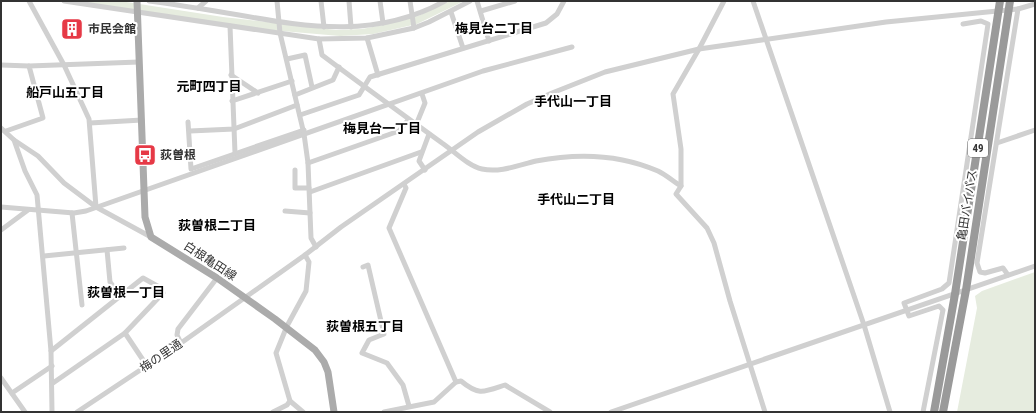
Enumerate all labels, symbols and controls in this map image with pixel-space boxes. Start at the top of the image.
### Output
building icon: 市民会館 [59,16,85,42]
district label: 梅見台二丁目 [455,21,533,36]
place label: 市民会館 [88,22,136,36]
district label: 元町四丁目 [176,79,242,94]
district label: 船戸山五丁目 [26,85,104,100]
district label: 手代山一丁目 [534,94,612,109]
district label: 梅見台一丁目 [343,121,421,136]
road number: 49 [968,139,988,157]
bus stop icon: 荻曽根 [132,142,158,168]
place label: 荻曽根 [160,148,196,162]
street label: 亀田バイパス [954,168,980,242]
district label: 手代山二丁目 [537,192,615,207]
district label: 荻曽根二丁目 [178,218,256,233]
street label: 白根亀田線 [181,239,239,283]
district label: 荻曽根一丁目 [87,285,165,300]
district label: 荻曽根五丁目 [326,319,404,334]
street label: 梅の里通 [137,337,185,375]

